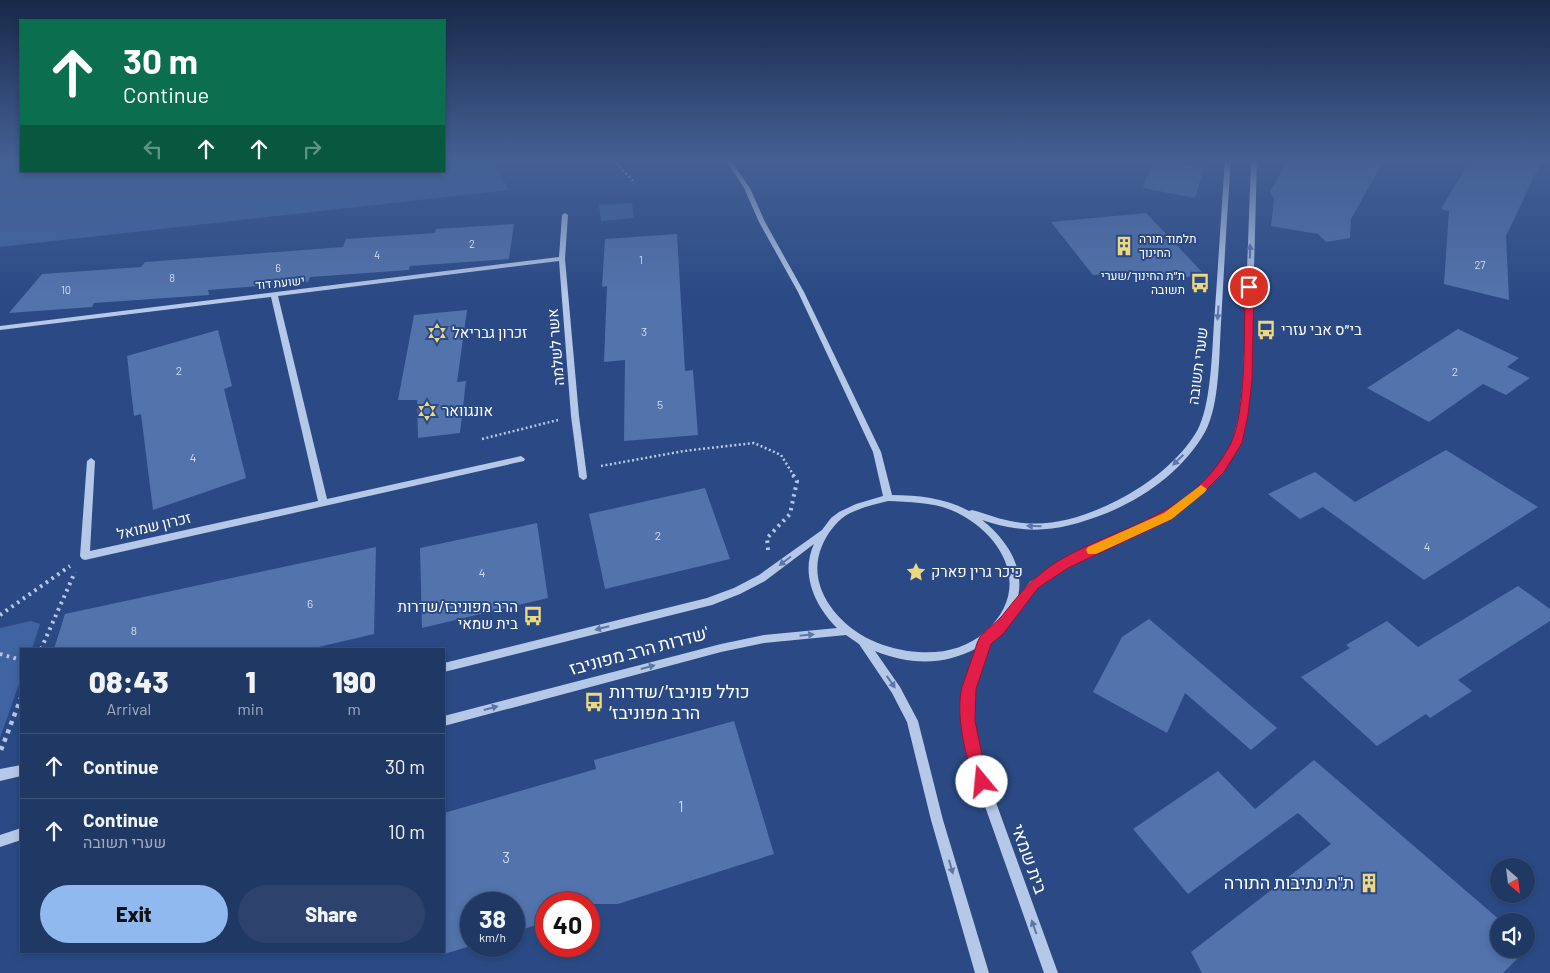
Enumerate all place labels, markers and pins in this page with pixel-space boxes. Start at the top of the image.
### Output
place label: תלמוד תורה החינוך [1139,231,1196,259]
building icon: תלמוד תורה החינוך [1113,235,1135,257]
pin [1228,266,1270,308]
place label: ת״ת החינוך/שערי תשובה [1101,268,1185,296]
bus stop icon: ת״ת החינוך/שערי תשובה [1189,272,1211,294]
bus stop icon: בי״ס אבי עזרי [1255,319,1277,341]
place label: בי״ס אבי עזרי [1281,320,1362,338]
synagogue icon: זכרון גבריאל [426,322,448,344]
place label: זכרון גבריאל [452,323,527,341]
synagogue icon: אונגוואר [416,400,438,422]
place label: אונגוואר [442,401,493,419]
place icon: כיכר גרין פארק [905,561,927,583]
place label: כיכר גרין פארק [931,562,1023,580]
place label: הרב מפוניבז/שדרות בית שמאי [398,597,518,632]
bus stop icon: הרב מפוניבז/שדרות בית שמאי [522,605,544,627]
place label: כולל פוניבז׳/שדרות הרב מפוניבז׳ [609,680,750,723]
bus stop icon: כולל פוניבז׳/שדרות הרב מפוניבז׳ [583,691,605,713]
place label: ת"ת נתיבות התורה [1224,871,1354,893]
building icon: ת"ת נתיבות התורה [1358,872,1380,894]

